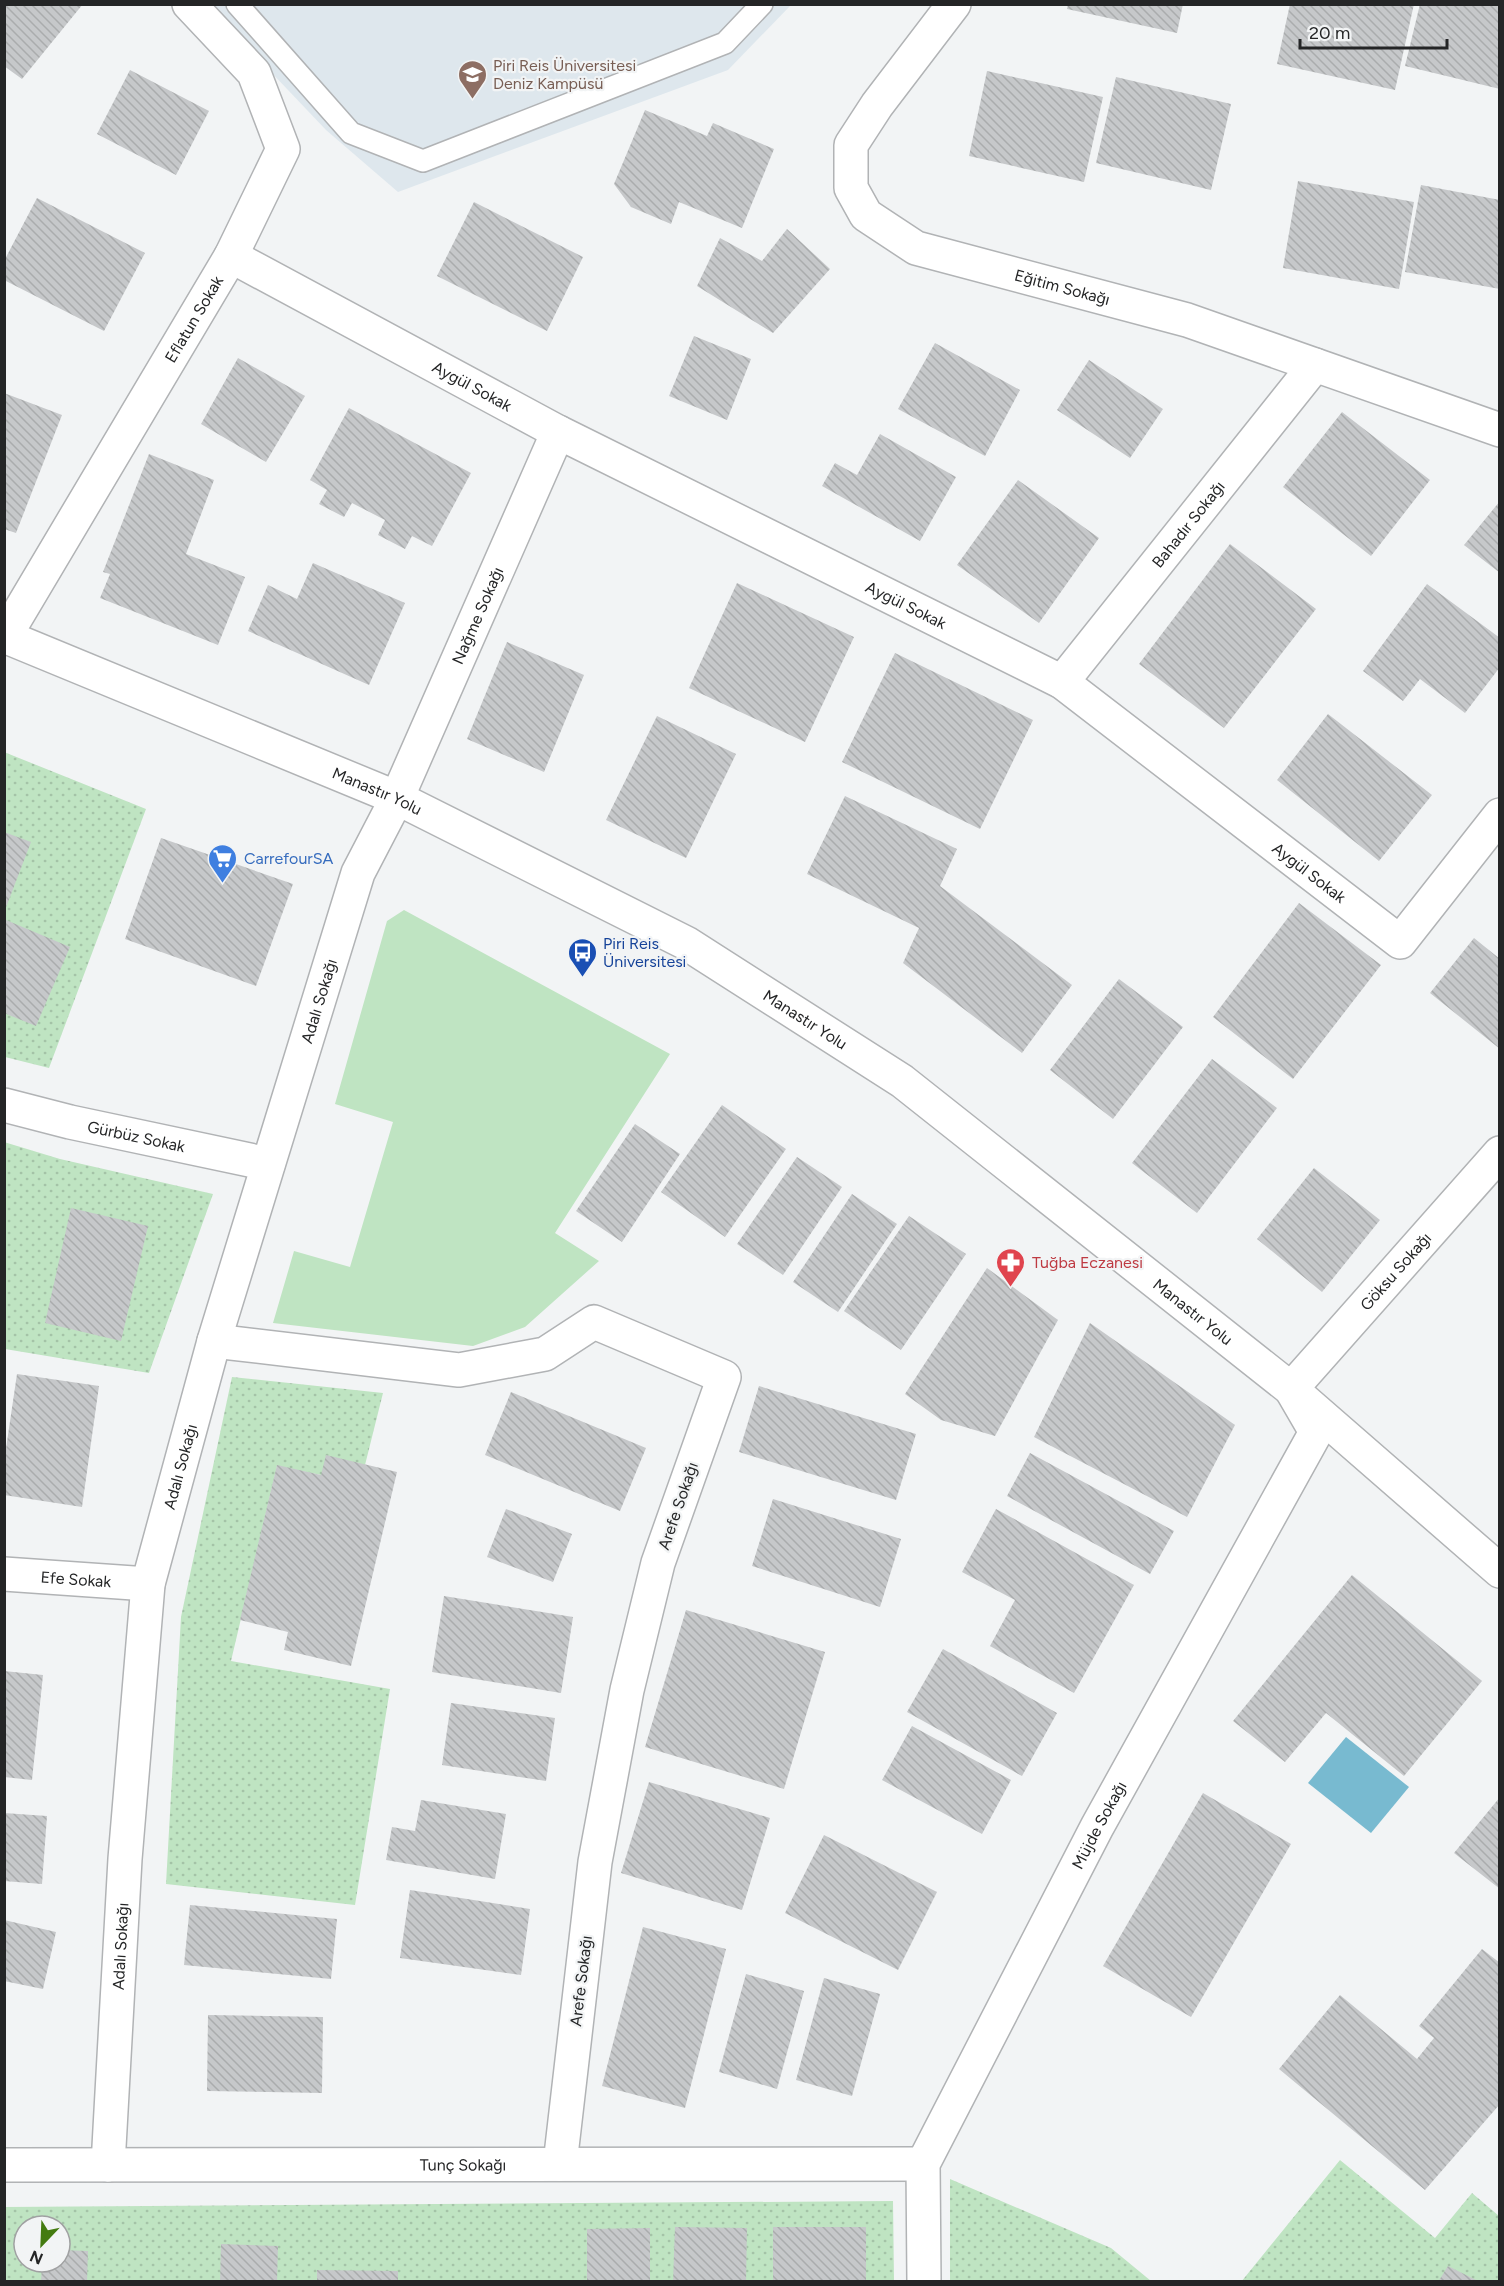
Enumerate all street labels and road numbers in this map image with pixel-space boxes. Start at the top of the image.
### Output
street label: Eğitim Sokağı [1013,265,1112,309]
street label: Eflatun Sokak [161,272,227,366]
street label: Aygül Sokak [429,357,515,415]
street label: Bahadır Sokağı [1148,477,1228,571]
street label: Nağme Sokağı [448,564,507,667]
street label: Aygül Sokak [863,577,950,633]
street label: Manastır Yolu [330,763,425,819]
street label: Aygül Sokak [1269,838,1350,907]
street label: Adalı Sokağı [297,956,341,1046]
street label: Manastır Yolu [760,985,851,1053]
street label: Gürbüz Sokak [86,1116,187,1156]
street label: Göksu Sokağı [1356,1228,1435,1314]
street label: Manastır Yolu [1150,1274,1237,1349]
street label: Adalı Sokağı [159,1422,200,1511]
street label: Arefe Sokağı [654,1460,702,1552]
street label: Efe Sokak [40,1567,112,1591]
street label: Müjde Sokağı [1068,1778,1130,1872]
street label: Adalı Sokağı [108,1902,132,1991]
street label: Arefe Sokağı [566,1934,596,2028]
street label: Tunç Sokağı [420,2155,506,2174]

